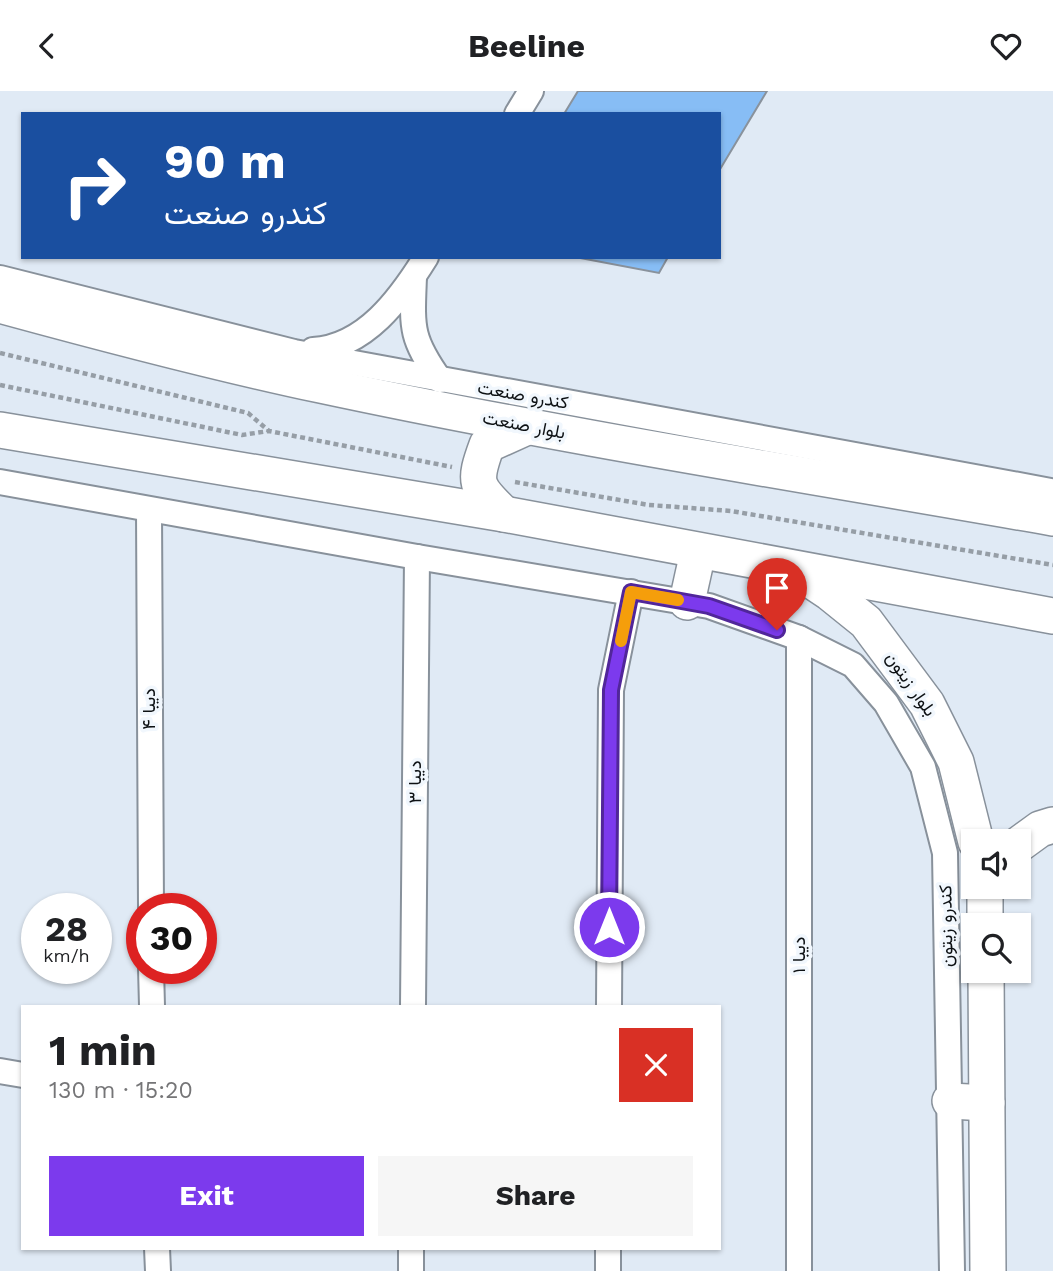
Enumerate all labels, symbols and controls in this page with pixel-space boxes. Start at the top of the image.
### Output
icon: back [28,27,66,65]
text: Beeline [468,27,585,65]
icon: heart [987,27,1025,65]
text: 90 m [164,132,286,190]
icon: right [49,140,140,231]
text: کندرو صنعت [164,194,327,232]
street label: کندرو صنعت [476,376,570,414]
street label: بلوار صنعت [481,406,567,444]
pin [747,558,807,630]
icon: arrive [758,569,796,607]
street label: بلوار زیتون [881,647,941,721]
street label: دیبا ۴ [138,688,159,730]
street label: دیبا ۳ [404,760,425,804]
map controls [961,829,1031,983]
button: sound [961,829,1031,899]
street label: کندرو زیتون [934,885,958,967]
position arrow [572,890,646,964]
speed limit sign: 30 [126,893,217,984]
text: 28 [45,908,88,950]
button: search [961,913,1031,983]
street label: دیبا ۱ [788,937,809,973]
text: km/h [43,945,90,966]
text: 1 min [49,1026,157,1075]
button: close [619,1028,693,1102]
text: 130 m · 15:20 [49,1077,193,1104]
button: Exit [49,1156,364,1236]
button: Share [378,1156,693,1236]

